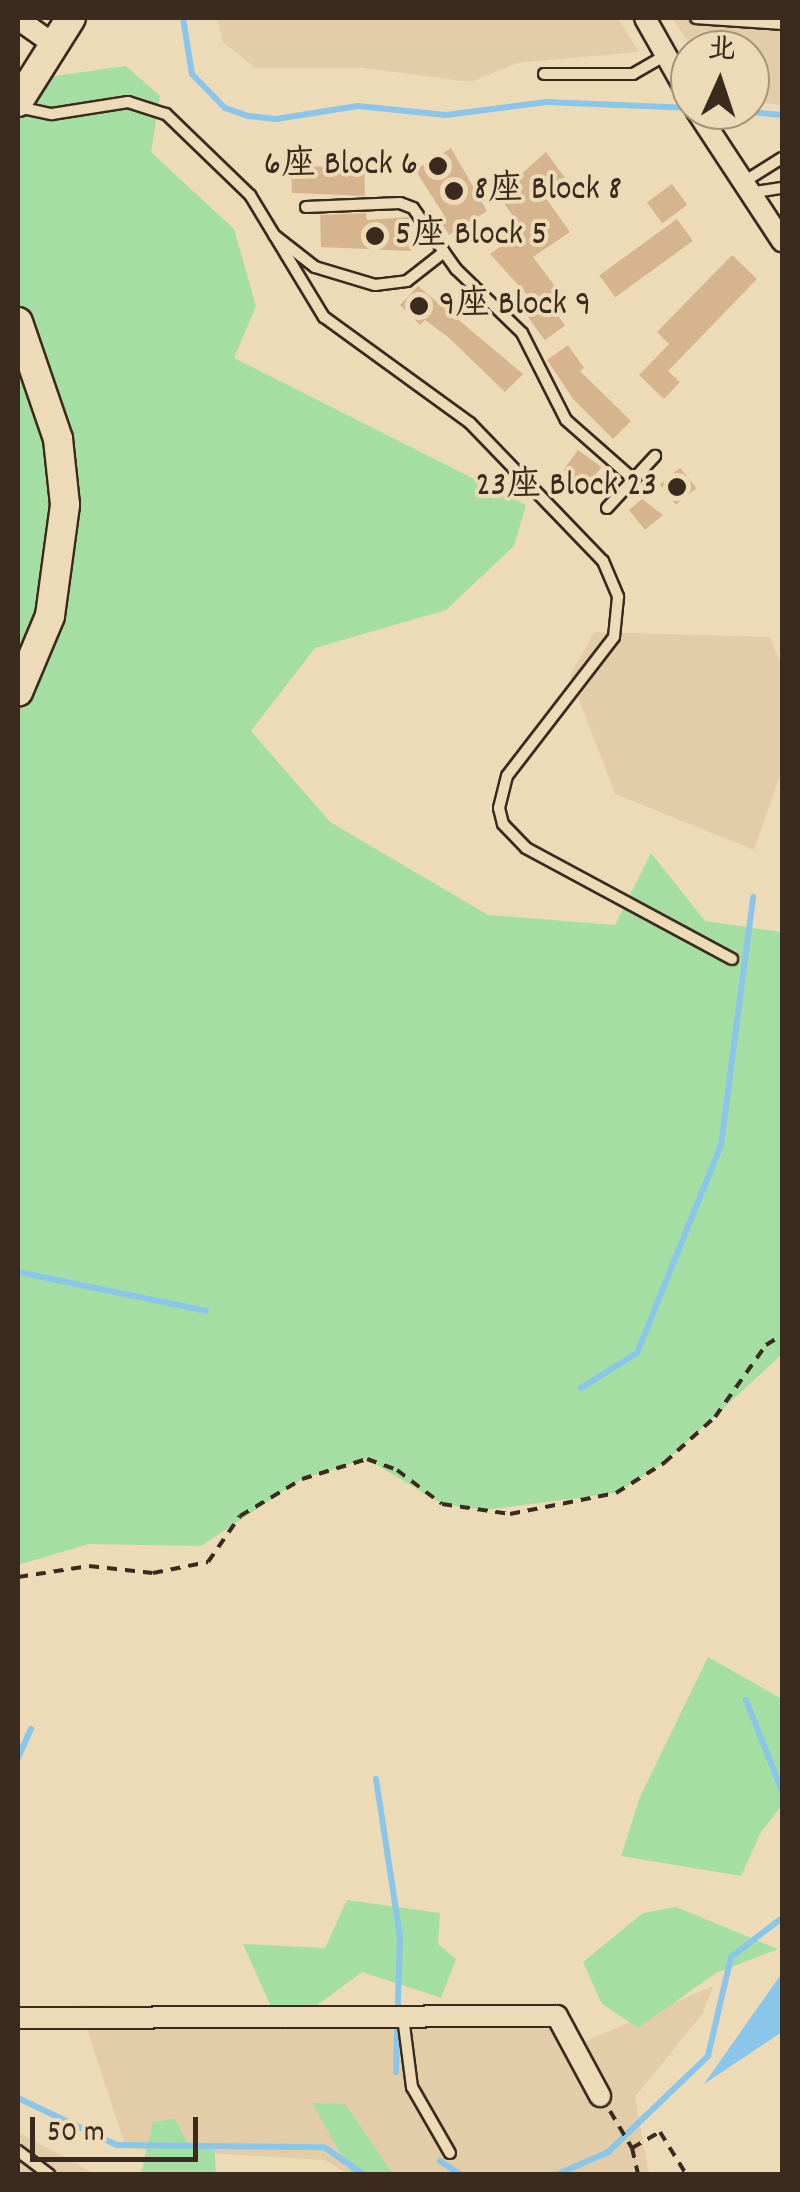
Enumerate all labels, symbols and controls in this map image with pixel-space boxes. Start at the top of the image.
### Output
north arrow [670,30,770,130]
text: 北 [706,31,736,73]
place label: 6座 Block 6 [264,145,418,187]
marker: 6座 Block 6 [427,155,449,177]
place label: 8座 Block 8 [474,170,622,212]
marker: 8座 Block 8 [443,180,465,202]
place label: 5座 Block 5 [395,215,547,257]
marker: 5座 Block 5 [364,225,386,247]
place label: 9座 Block 9 [439,285,591,327]
marker: 9座 Block 9 [408,295,430,317]
place label: 23座 Block 23 [475,466,657,508]
marker: 23座 Block 23 [666,476,688,498]
scale bar [35,2097,202,2159]
text: 50 m [47,2113,105,2156]

